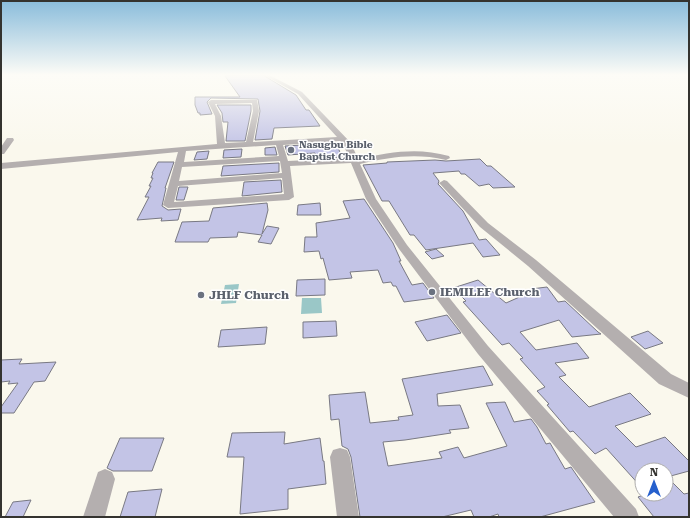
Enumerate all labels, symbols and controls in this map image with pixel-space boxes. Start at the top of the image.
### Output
place label: Nasugbu Bible Baptist Church [299,139,375,162]
marker: Nasugbu Bible Baptist Church [286,145,296,155]
place label: IEMILEF Church [440,285,539,299]
marker: IEMILEF Church [427,287,437,297]
place label: JHLF Church [209,288,289,302]
marker: JHLF Church [196,290,206,300]
north arrow [634,462,674,502]
text: N [650,466,659,479]

